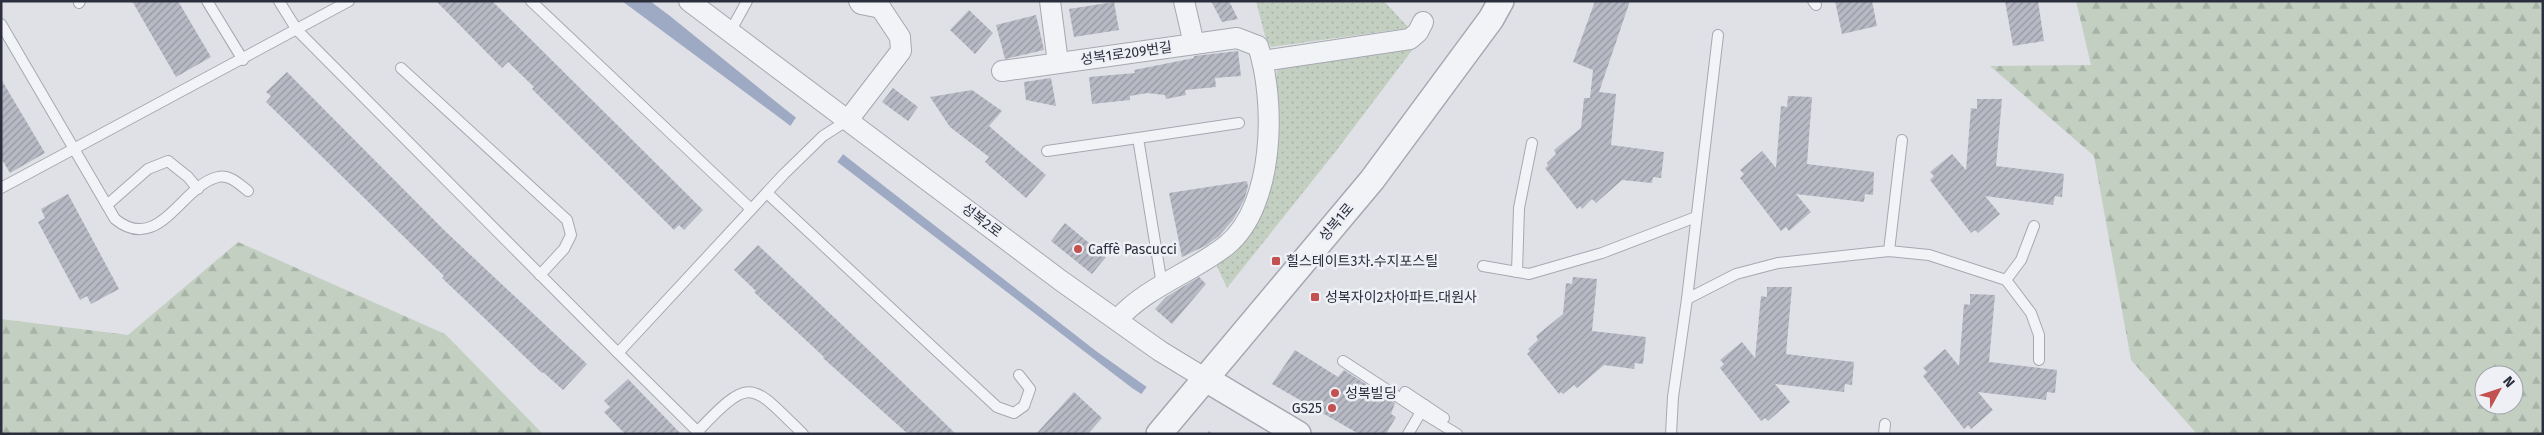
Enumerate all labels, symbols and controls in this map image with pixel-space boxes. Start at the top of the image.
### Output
street label: 성복1로209번길 [1079,39,1173,68]
street label: 성복2로 [958,200,1005,241]
street label: 성복1로 [1316,200,1357,245]
place label: Caffè Pascucci [1088,241,1177,258]
marker: Caffè Pascucci [1072,243,1084,255]
place label: 힐스테이트3차.수지포스틸 [1286,253,1438,270]
marker: 힐스테이트3차.수지포스틸 [1270,255,1282,267]
place label: 성복자이2차아파트.대원사 [1325,289,1477,306]
marker: 성복자이2차아파트.대원사 [1309,291,1321,303]
north arrow [2474,365,2524,415]
text: N [2499,373,2518,391]
place label: 성복빌딩 [1345,385,1397,402]
marker: 성복빌딩 [1329,387,1341,399]
place label: GS25 [1292,400,1322,417]
marker: GS25 [1326,402,1338,414]

